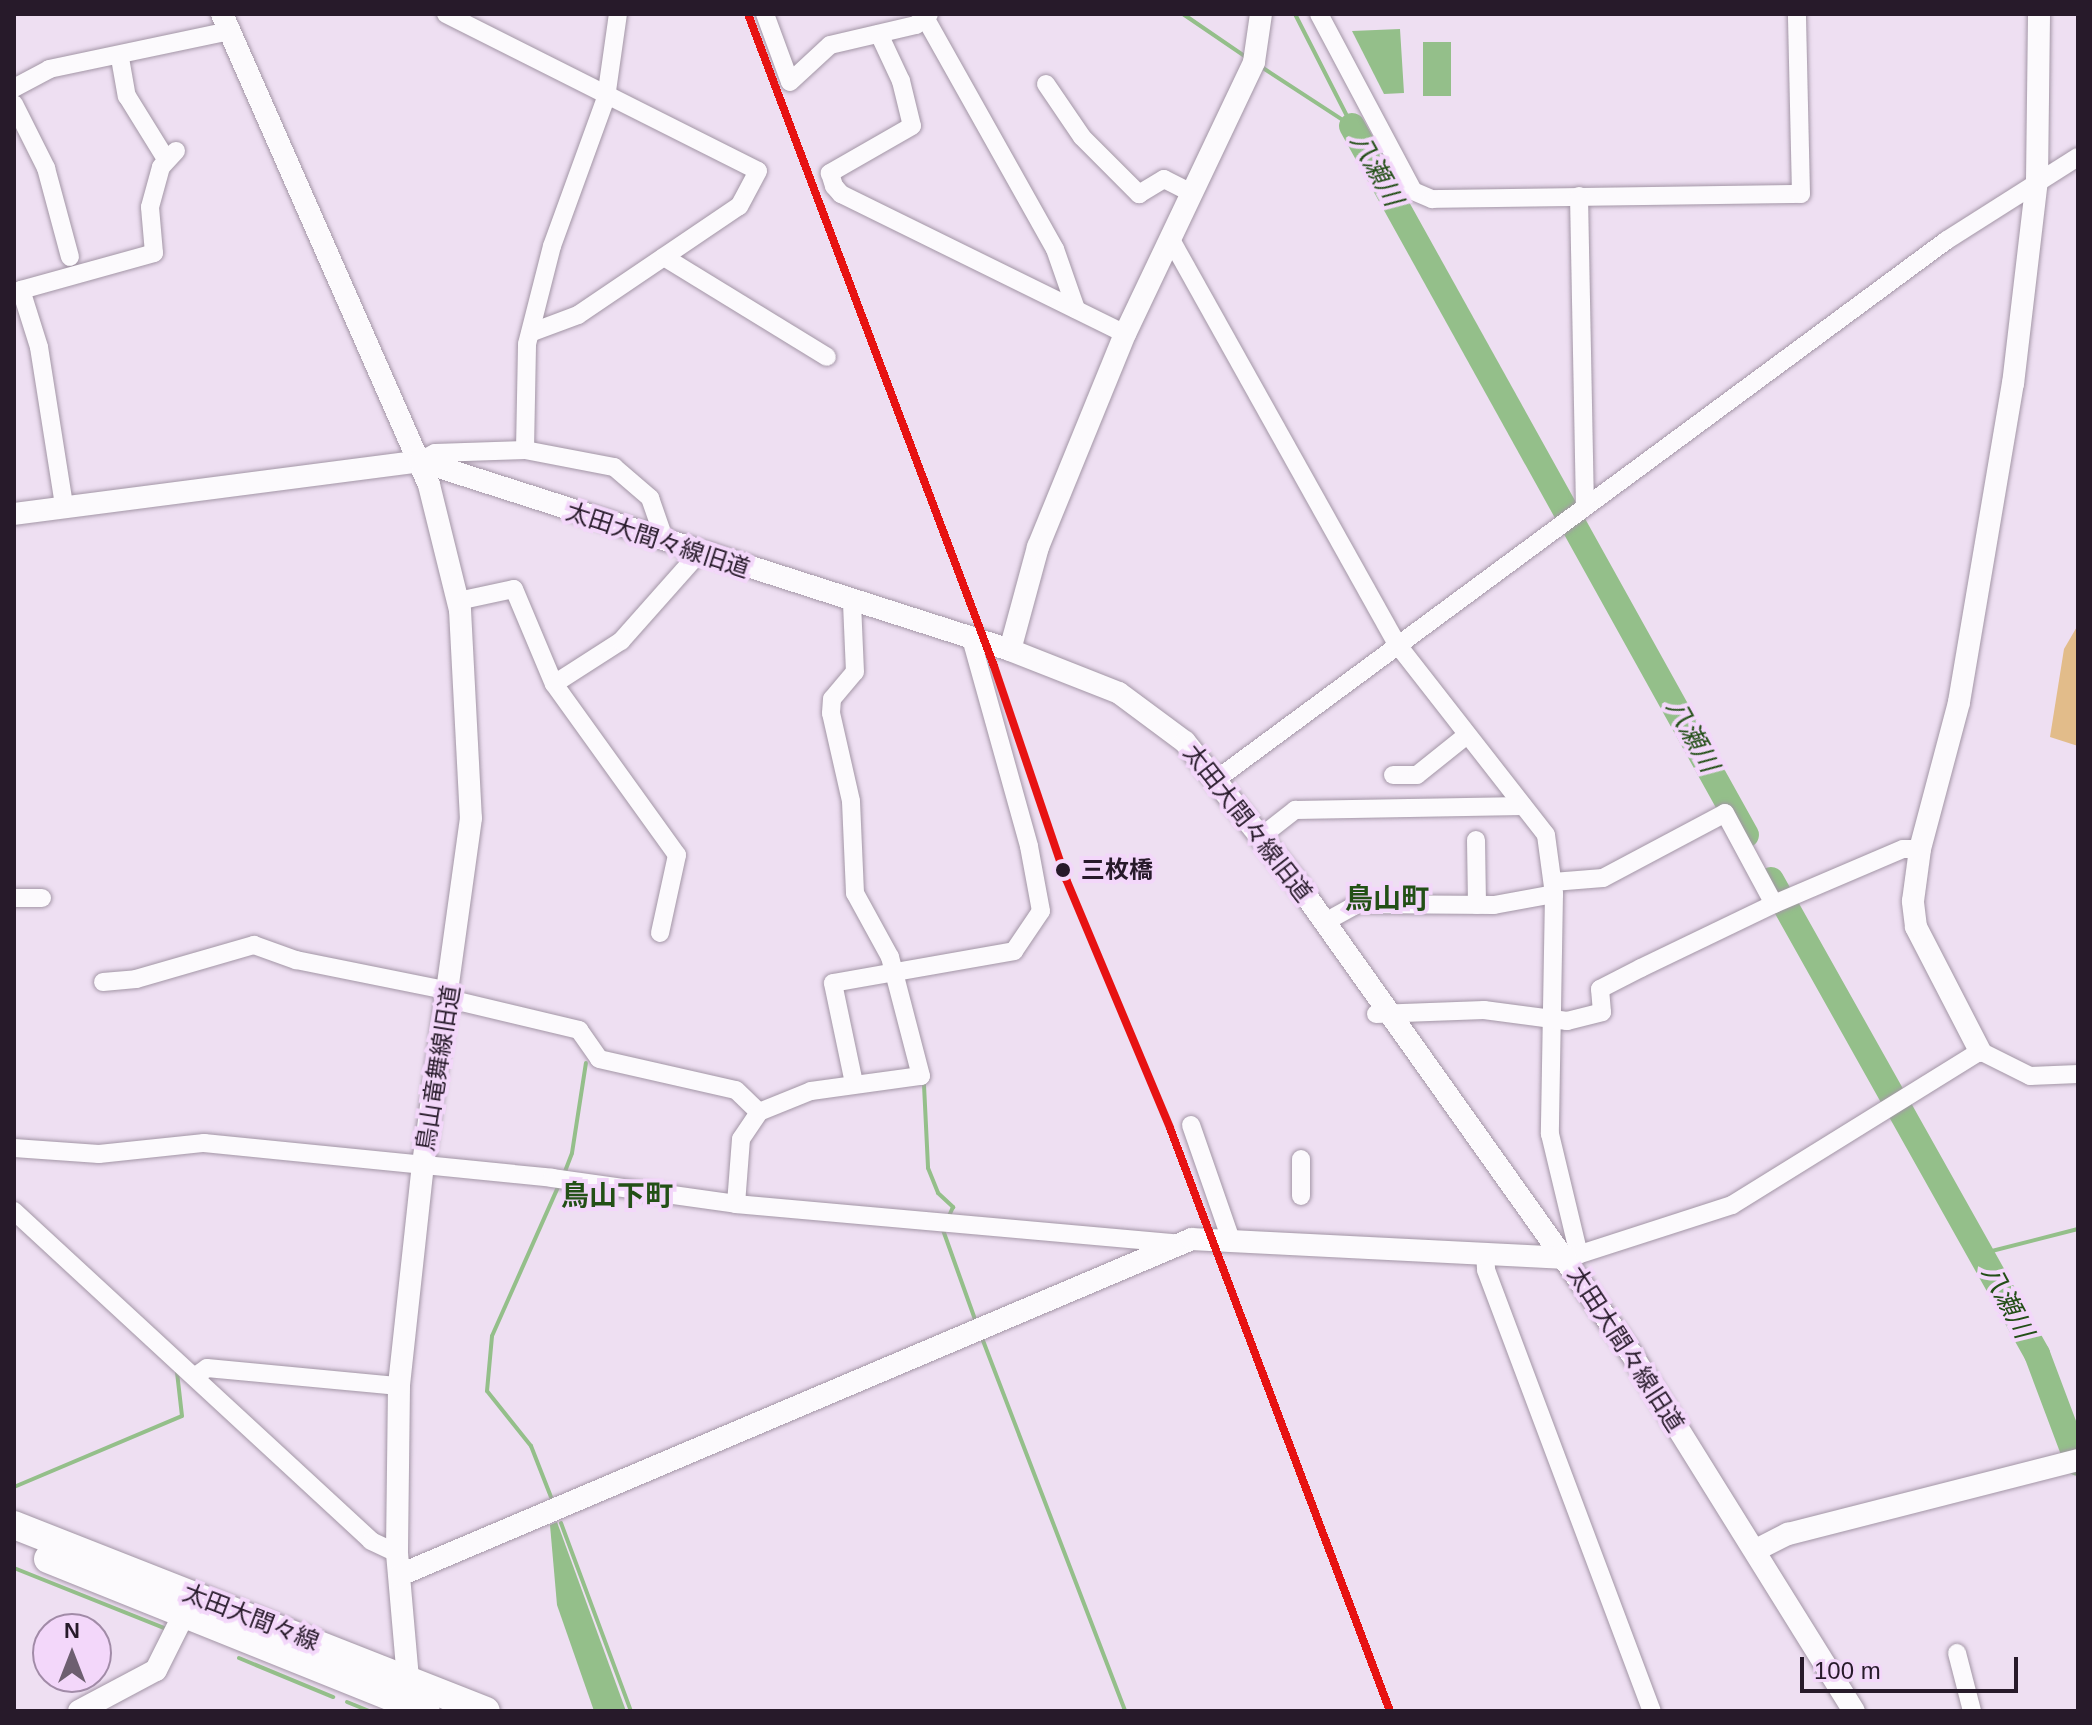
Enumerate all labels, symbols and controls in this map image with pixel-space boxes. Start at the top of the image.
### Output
water label: 八瀬川 [1343,128,1409,212]
street label: 太田大間々線旧道 [562,497,754,583]
water label: 八瀬川 [1659,694,1725,778]
street label: 太田大間々線旧道 [1178,738,1318,908]
place label: 三枚橋 [1081,856,1153,884]
marker: 三枚橋 [1052,859,1074,881]
district label: 鳥山町 [1345,882,1429,916]
street label: 鳥山竜舞線旧道 [411,983,465,1153]
district label: 鳥山下町 [561,1179,673,1213]
water label: 八瀬川 [1975,1260,2039,1344]
street label: 太田大間々線旧道 [1562,1261,1690,1437]
street label: 太田大間々線 [179,1578,323,1656]
north arrow [32,1613,112,1693]
text: N [64,1618,80,1643]
scale bar [1804,1641,2022,1691]
text: 100 m [1814,1657,1881,1684]

